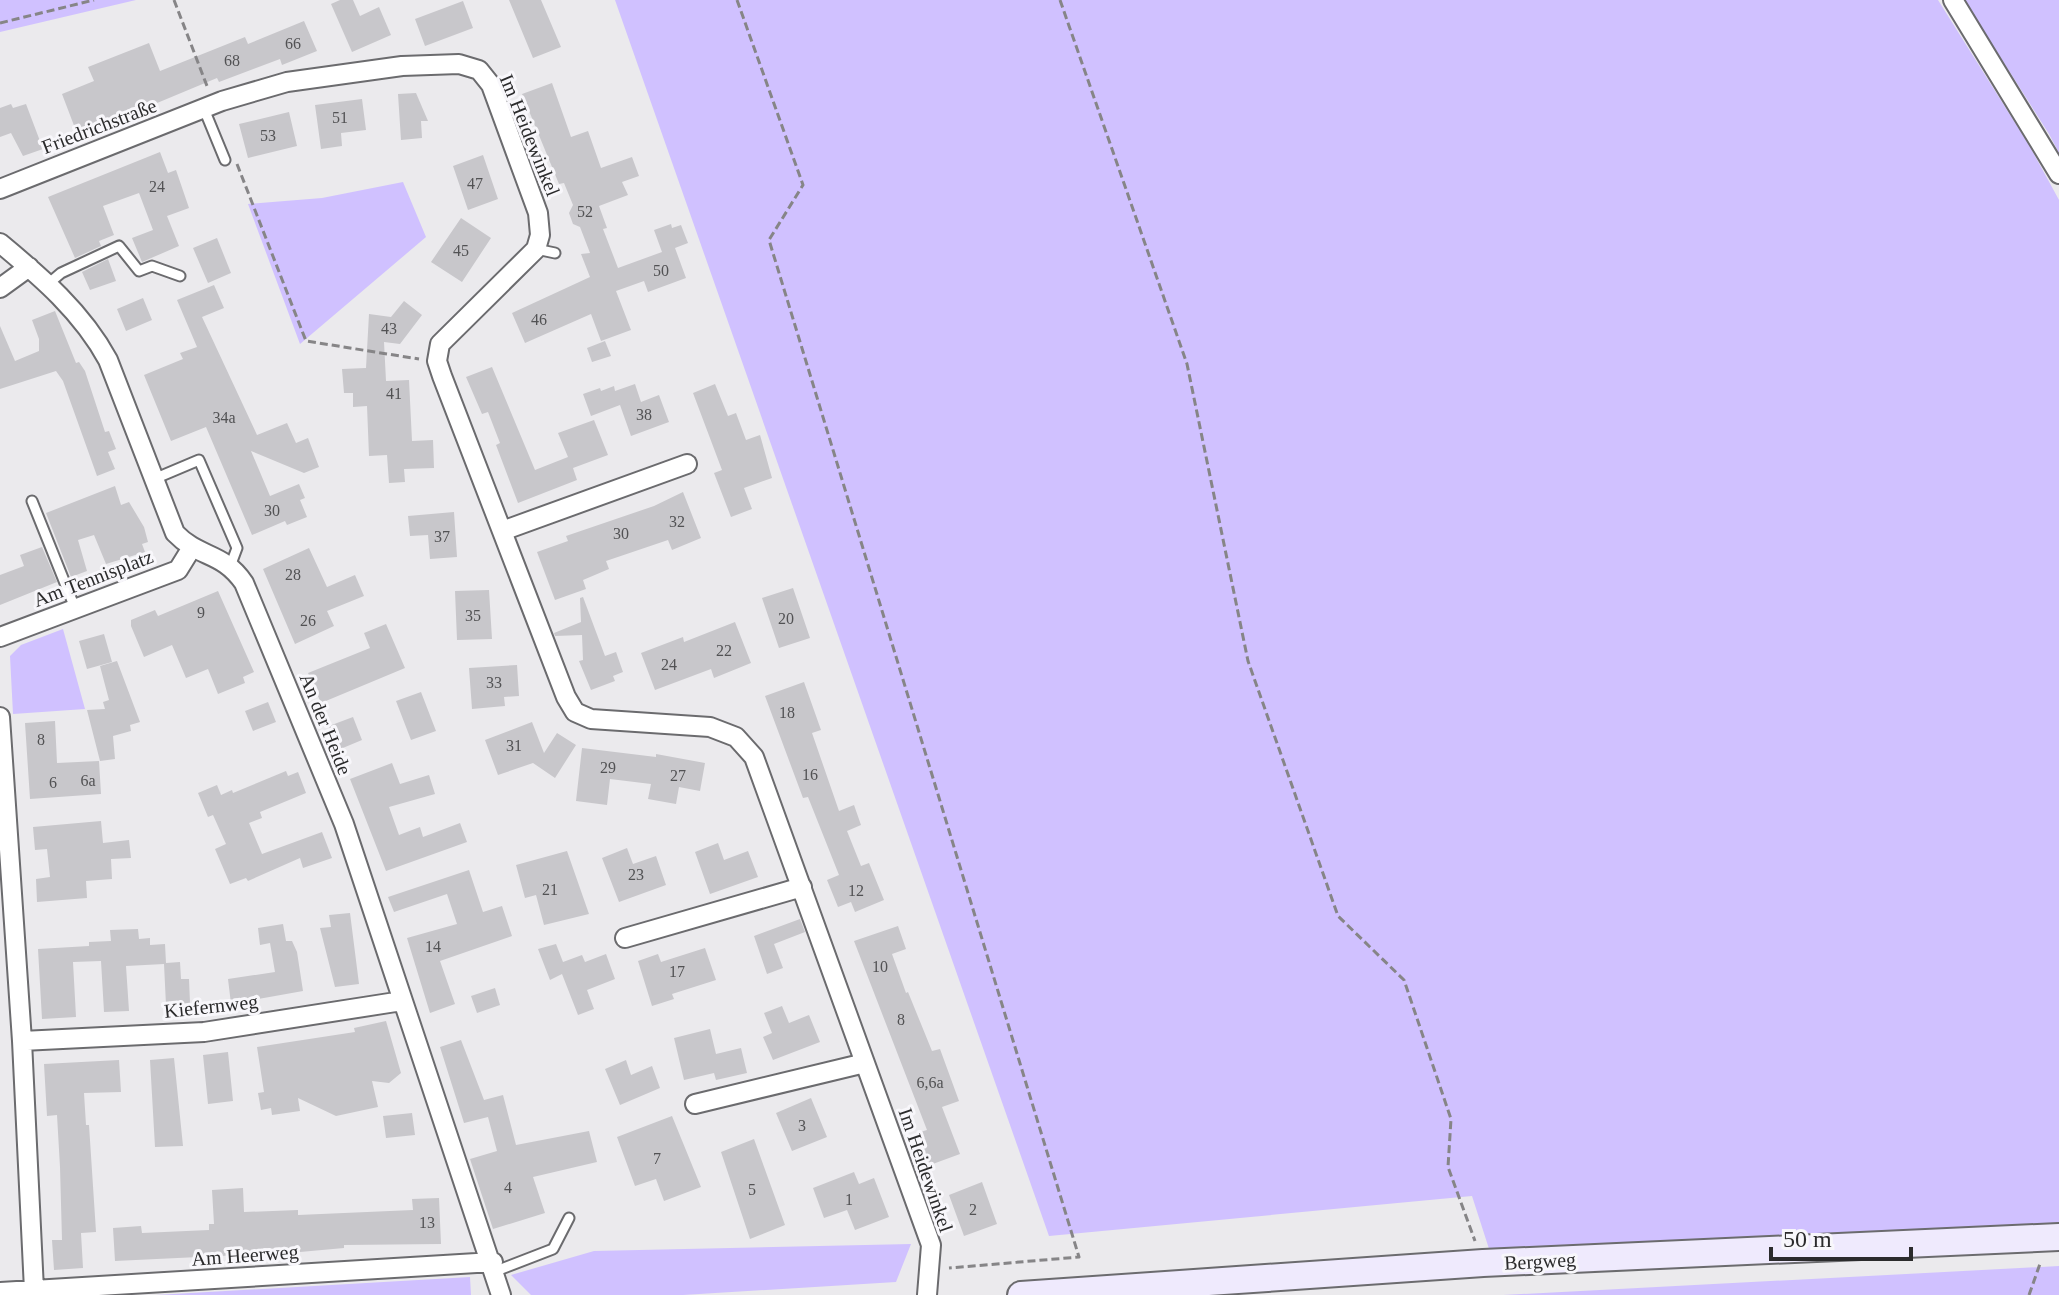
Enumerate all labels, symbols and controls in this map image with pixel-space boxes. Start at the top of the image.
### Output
house number: 66 [285,35,301,52]
house number: 68 [224,52,240,69]
street label: Im Heidewinkel [496,71,565,200]
street label: Friedrichstraße [39,94,160,158]
house number: 51 [332,109,348,126]
house number: 53 [260,127,276,144]
house number: 47 [467,175,483,192]
house number: 24 [149,178,165,195]
house number: 52 [577,203,593,220]
house number: 45 [453,242,469,259]
house number: 50 [653,262,669,279]
house number: 46 [531,311,547,328]
house number: 43 [381,320,397,337]
house number: 41 [386,385,402,402]
house number: 38 [636,406,652,423]
house number: 34a [212,409,236,426]
house number: 30 [264,502,280,519]
house number: 32 [669,513,685,530]
house number: 30 [613,525,629,542]
house number: 37 [434,528,450,545]
street label: Am Tennisplatz [30,545,156,612]
house number: 28 [285,566,301,583]
house number: 9 [197,604,205,621]
house number: 35 [465,607,481,624]
house number: 20 [778,610,794,627]
house number: 26 [300,612,316,629]
house number: 22 [716,642,732,659]
house number: 24 [661,656,677,673]
street label: An der Heide [296,670,356,778]
house number: 33 [486,674,502,691]
house number: 18 [779,704,795,721]
house number: 8 [37,731,45,748]
house number: 31 [506,737,522,754]
house number: 29 [600,759,616,776]
house number: 16 [802,766,818,783]
house number: 27 [670,767,686,784]
house number: 6a [80,772,96,789]
house number: 6 [49,774,57,791]
house number: 23 [628,866,644,883]
house number: 21 [542,881,558,898]
house number: 12 [848,882,864,899]
house number: 14 [425,938,441,955]
house number: 10 [872,958,888,975]
house number: 17 [669,963,685,980]
street label: Kiefernweg [163,990,259,1023]
house number: 8 [897,1011,905,1028]
house number: 6,6a [916,1074,944,1091]
street label: Im Heidewinkel [895,1105,958,1235]
house number: 3 [798,1117,806,1134]
house number: 7 [653,1150,661,1167]
house number: 4 [504,1179,512,1196]
house number: 5 [748,1181,756,1198]
house number: 1 [845,1191,853,1208]
house number: 2 [969,1201,977,1218]
scale bar [1771,1211,1911,1261]
house number: 13 [419,1214,435,1231]
text: 50 m [1783,1226,1832,1252]
street label: Am Heerweg [191,1240,299,1271]
street label: Bergweg [1504,1248,1577,1275]

